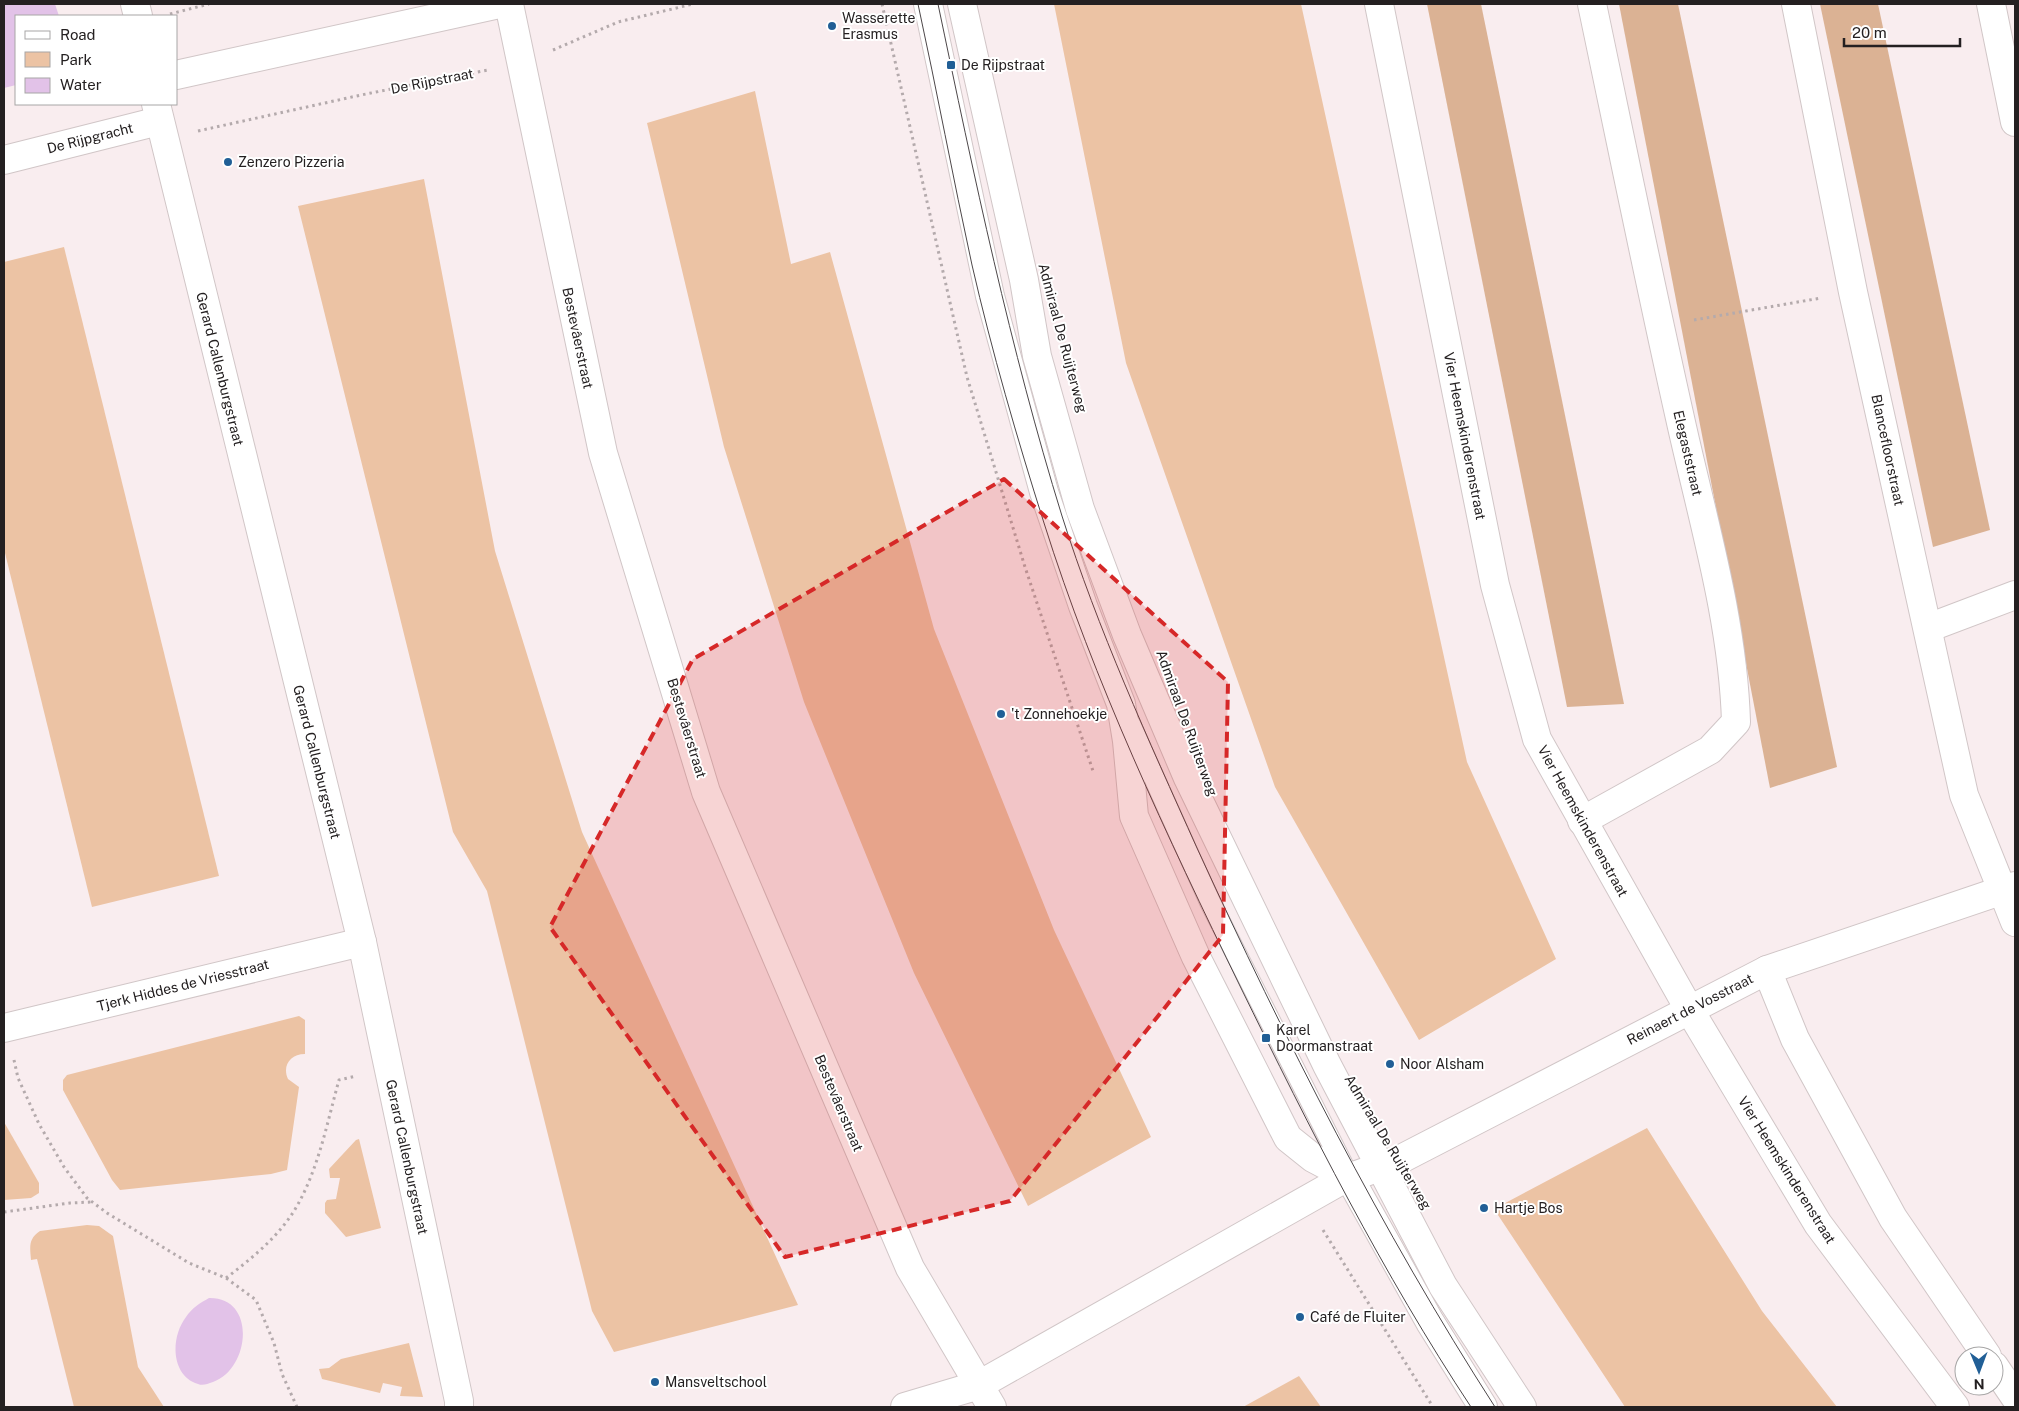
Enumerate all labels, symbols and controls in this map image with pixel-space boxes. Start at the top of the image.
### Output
place label: Wasserette Erasmus [842,10,915,42]
legend [15,15,178,105]
scale bar [1844,15,1960,47]
marker: Wasserette Erasmus [826,20,838,32]
text: 20 m [1852,24,1887,41]
text: Road [60,26,96,43]
text: Park [60,51,92,68]
place label: De Rijpstraat [961,57,1045,73]
marker: De Rijpstraat [945,59,957,71]
street label: De Rijpstraat [389,65,475,97]
text: Water [60,76,102,93]
street label: De Rijpgracht [45,120,135,156]
place label: Zenzero Pizzeria [238,154,344,170]
marker: Zenzero Pizzeria [222,156,234,168]
street label: Admiraal De Ruijterweg [1035,262,1091,415]
street label: Bestevâerstraat [559,286,597,390]
street label: Gerard Callenburgstraat [193,290,247,448]
street label: Vier Heemskinderenstraat [1441,351,1489,521]
street label: Blancefloorstraat [1868,393,1908,507]
street label: Elegaststraat [1670,409,1706,497]
street label: Admiraal De Ruijterweg [1153,648,1221,798]
street label: Bestevâerstraat [664,676,710,780]
street label: Gerard Callenburgstraat [290,683,344,841]
place label: 't Zonnehoekje [1011,706,1107,722]
marker: 't Zonnehoekje [995,708,1007,720]
street label: Vier Heemskinderenstraat [1535,743,1631,899]
street label: Tjerk Hiddes de Vriesstraat [95,956,271,1014]
street label: Reinaert de Vosstraat [1624,970,1756,1048]
place label: Karel Doormanstraat [1276,1022,1373,1054]
marker: Karel Doormanstraat [1260,1032,1272,1044]
street label: Bestevâerstraat [811,1052,867,1154]
place label: Noor Alsham [1400,1056,1484,1072]
marker: Noor Alsham [1384,1058,1396,1070]
street label: Admiraal De Ruijterweg [1341,1072,1435,1212]
street label: Gerard Callenburgstraat [383,1078,431,1236]
street label: Vier Heemskinderenstraat [1735,1093,1839,1247]
place label: Hartje Bos [1494,1200,1563,1216]
marker: Hartje Bos [1478,1202,1490,1214]
place label: Café de Fluiter [1310,1309,1406,1325]
marker: Café de Fluiter [1294,1311,1306,1323]
north arrow [1954,1346,2004,1396]
place label: Mansveltschool [665,1374,767,1390]
marker: Mansveltschool [649,1376,661,1388]
text: N [1974,1376,1985,1392]

